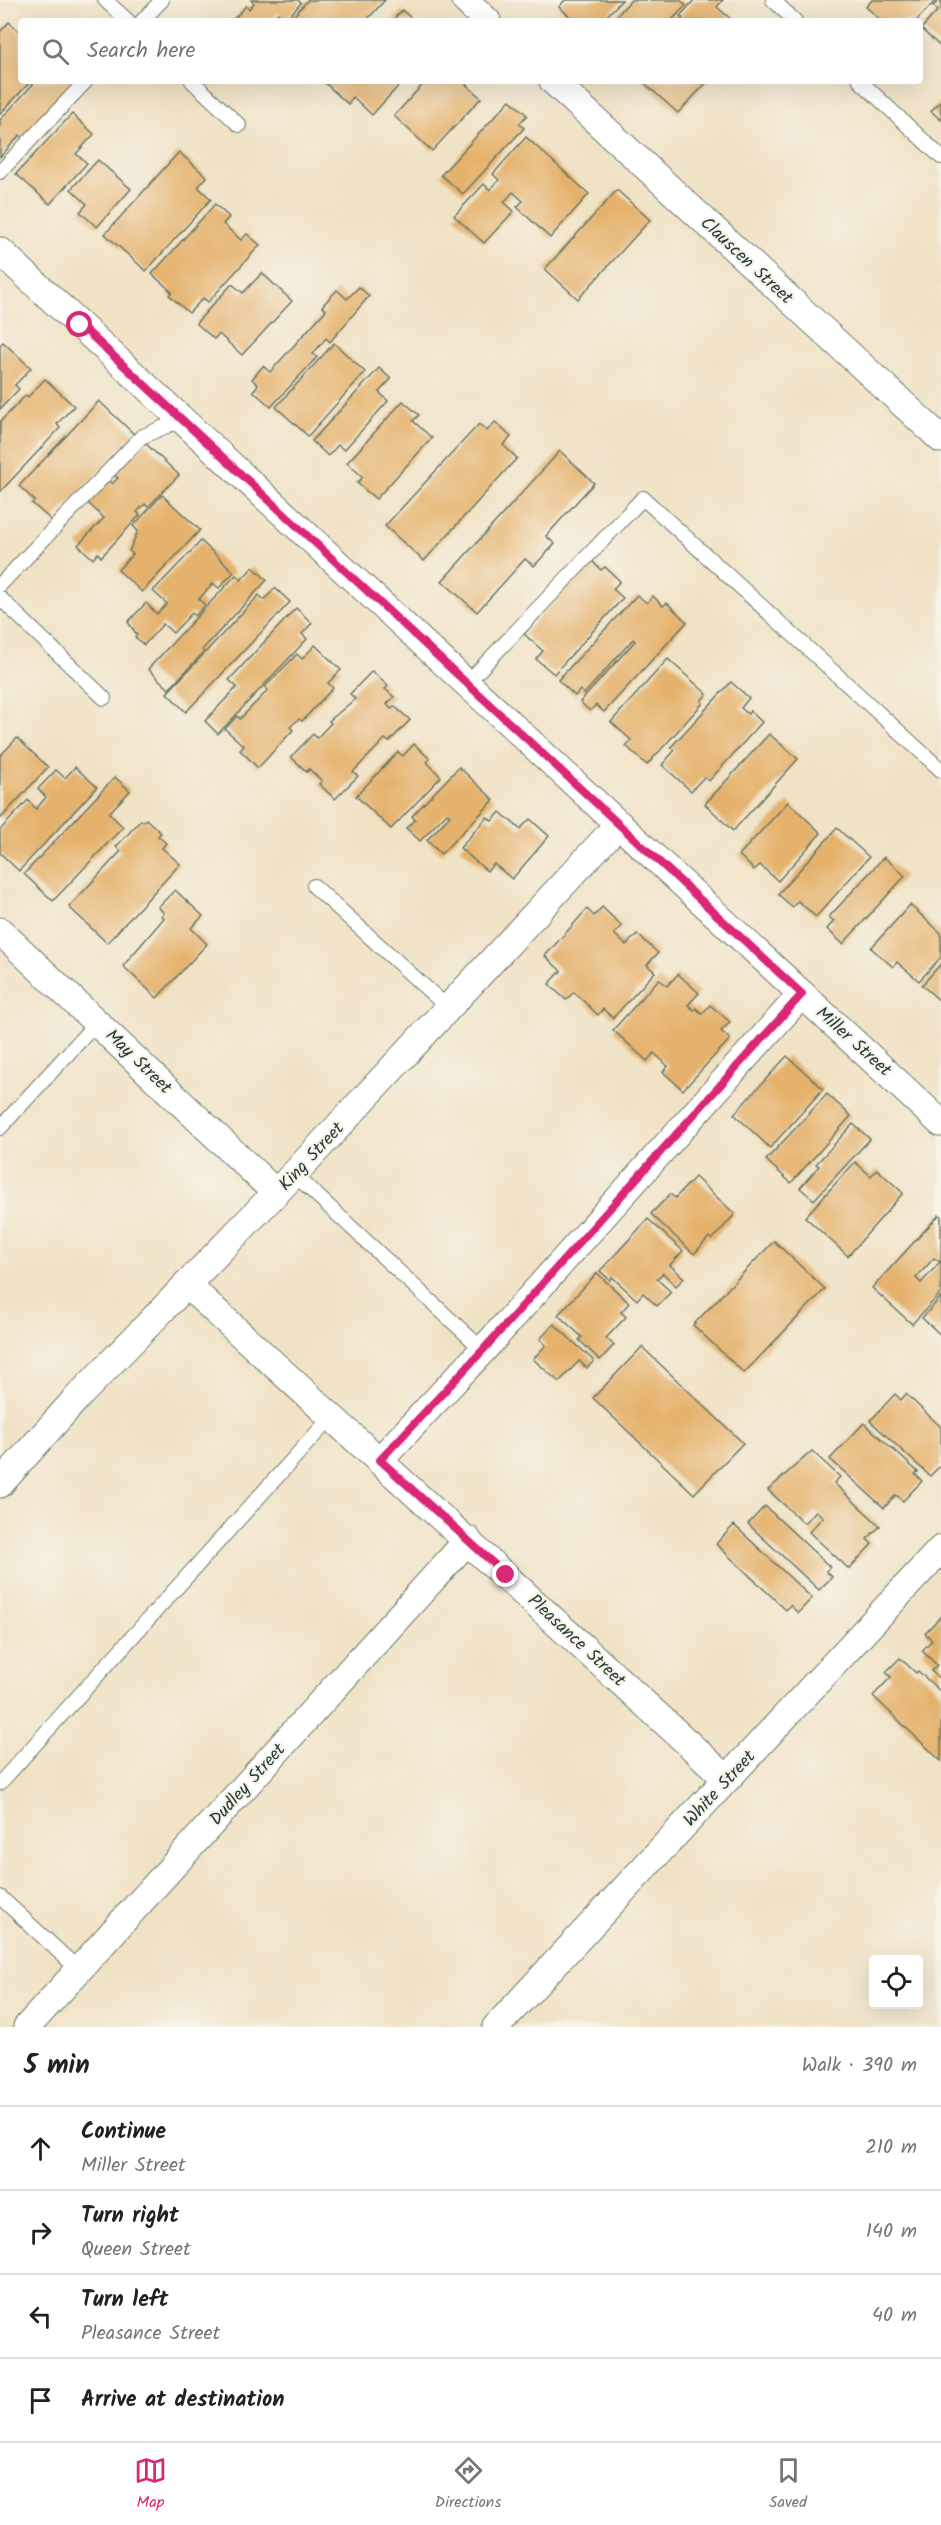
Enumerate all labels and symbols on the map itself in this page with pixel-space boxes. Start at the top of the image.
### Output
street label: Clauscen Street [693,210,800,313]
route start [66,311,92,337]
street label: Miller Street [808,1000,898,1085]
street label: May Street [98,1022,179,1102]
street label: King Street [272,1115,353,1198]
route end [492,1561,518,1587]
street label: Pleasance Street [520,1588,632,1695]
street label: Dudley Street [203,1736,294,1833]
street label: White Street [677,1743,764,1834]

